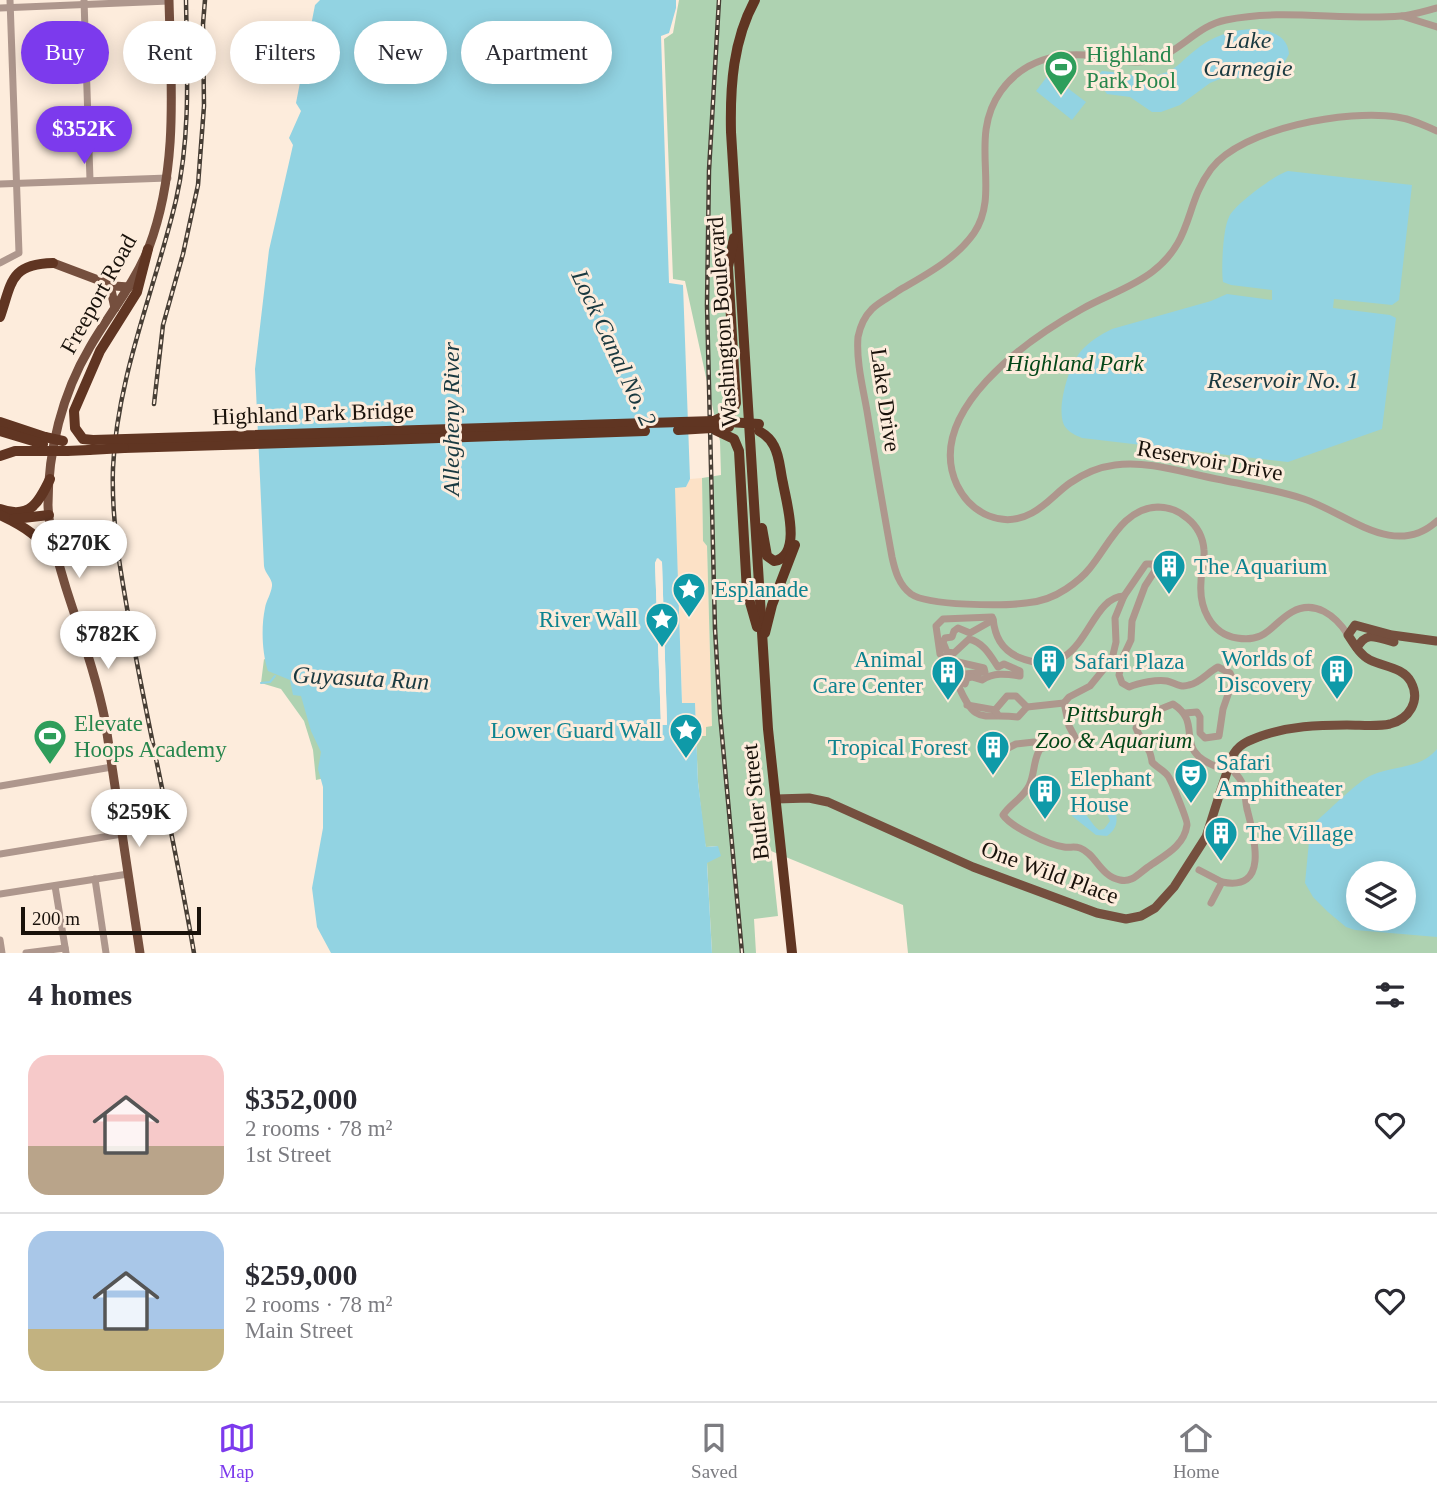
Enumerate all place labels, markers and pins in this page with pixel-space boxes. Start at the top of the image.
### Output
place label: Highland Park Pool [1086,42,1176,93]
sports icon: Highland Park Pool [1042,48,1080,97]
pin: $352K [35,106,133,166]
pin: $270K [30,520,128,580]
building icon: The Aquarium [1150,547,1188,596]
place label: The Aquarium [1194,554,1328,579]
place icon: Esplanade [670,570,708,619]
place label: Esplanade [714,577,809,602]
place icon: River Wall [643,600,681,649]
place label: River Wall [539,607,638,632]
pin: $782K [59,612,157,671]
building icon: Safari Plaza [1030,642,1068,691]
place label: Worlds of Discovery [1217,646,1312,697]
place label: Animal Care Center [813,647,923,698]
place label: Safari Plaza [1074,649,1184,674]
building icon: Worlds of Discovery [1318,652,1356,701]
building icon: Animal Care Center [929,653,967,702]
place label: Elevate Hoops Academy [74,711,227,762]
place icon: Lower Guard Wall [667,711,705,760]
sports icon: Elevate Hoops Academy [31,717,69,766]
place label: Lower Guard Wall [491,718,662,743]
building icon: Tropical Forest [974,728,1012,777]
place label: Tropical Forest [828,735,969,760]
place label: Safari Amphitheater [1216,750,1343,801]
theatre icon: Safari Amphitheater [1172,756,1210,805]
place label: Elephant House [1070,766,1152,817]
building icon: Elephant House [1026,772,1064,821]
pin: $259K [90,790,188,849]
building icon: The Village [1202,814,1240,863]
place label: The Village [1246,821,1353,846]

